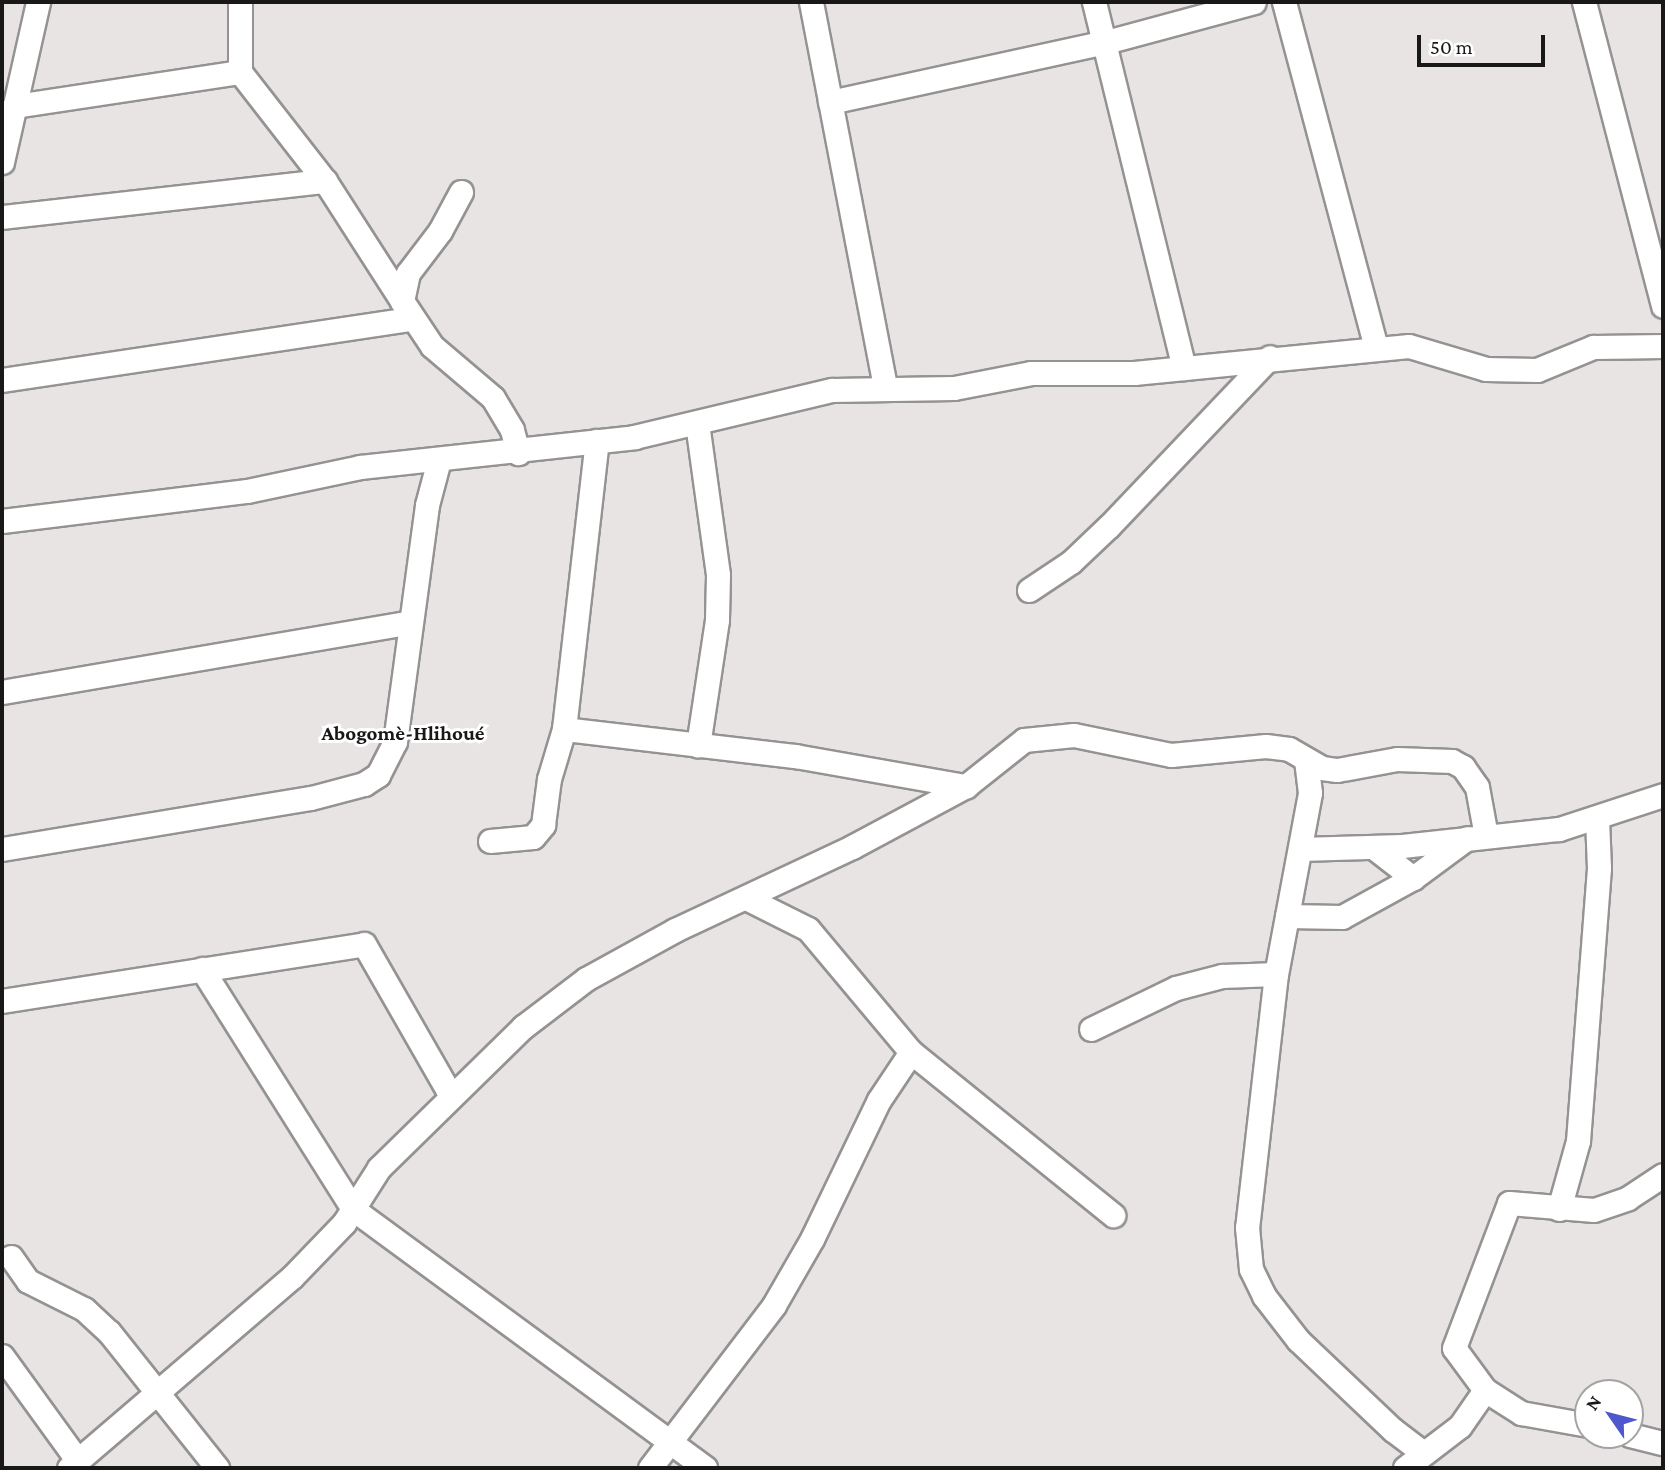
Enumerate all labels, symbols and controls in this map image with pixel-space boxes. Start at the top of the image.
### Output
scale bar [1420,21,1548,65]
text: 50 m [1430,35,1473,59]
district label: Abogomè-Hlihoué [321,720,485,746]
north arrow [1574,1379,1644,1449]
text: N [1581,1391,1605,1414]

